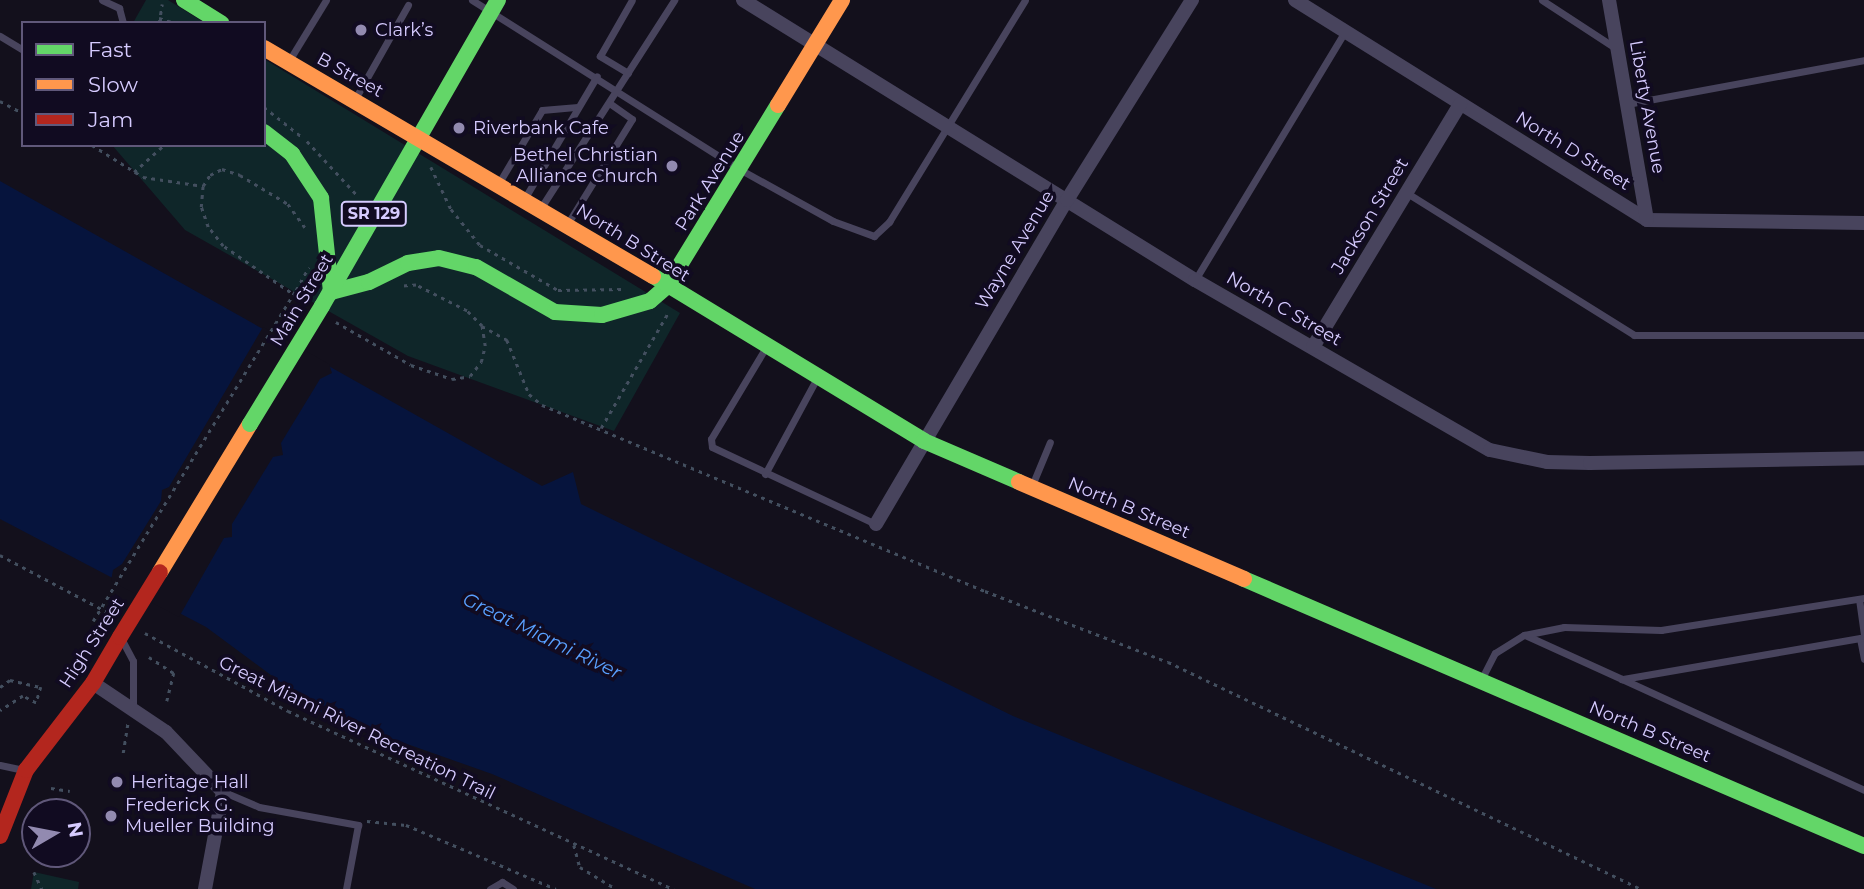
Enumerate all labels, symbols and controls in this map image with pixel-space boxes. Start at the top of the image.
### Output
place label: Clark’s [375,19,433,41]
legend [21,21,266,147]
marker: Clark’s [353,22,369,38]
text: Fast [88,37,132,62]
street label: Liberty Avenue [1625,39,1669,175]
street label: B Street [313,48,387,102]
text: Slow [88,72,138,97]
text: Jam [88,107,133,132]
street label: North D Street [1511,107,1635,195]
place label: Riverbank Cafe [473,117,609,139]
marker: Riverbank Cafe [451,120,467,136]
street label: Park Avenue [671,127,749,235]
place label: Bethel Christian Alliance Church [513,145,658,188]
street label: Jackson Street [1327,154,1413,278]
marker: Bethel Christian Alliance Church [664,158,680,174]
street label: Wayne Avenue [971,187,1059,313]
street label: North B Street [572,199,694,287]
road number: SR 129 [341,202,407,227]
street label: Main Street [266,250,338,350]
street label: North C Street [1223,267,1345,351]
street label: North B Street [1065,473,1193,543]
water label: Great Miami River [459,588,625,684]
street label: High Street [55,594,129,692]
street label: Great Miami River Recreation Trail [215,651,499,805]
street label: North B Street [1586,697,1714,767]
place label: Heritage Hall [131,771,249,793]
marker: Heritage Hall [109,774,125,790]
place label: Frederick G. Mueller Building [125,795,275,838]
north arrow [21,798,91,868]
marker: Frederick G. Mueller Building [103,808,119,824]
text: N [63,820,88,839]

